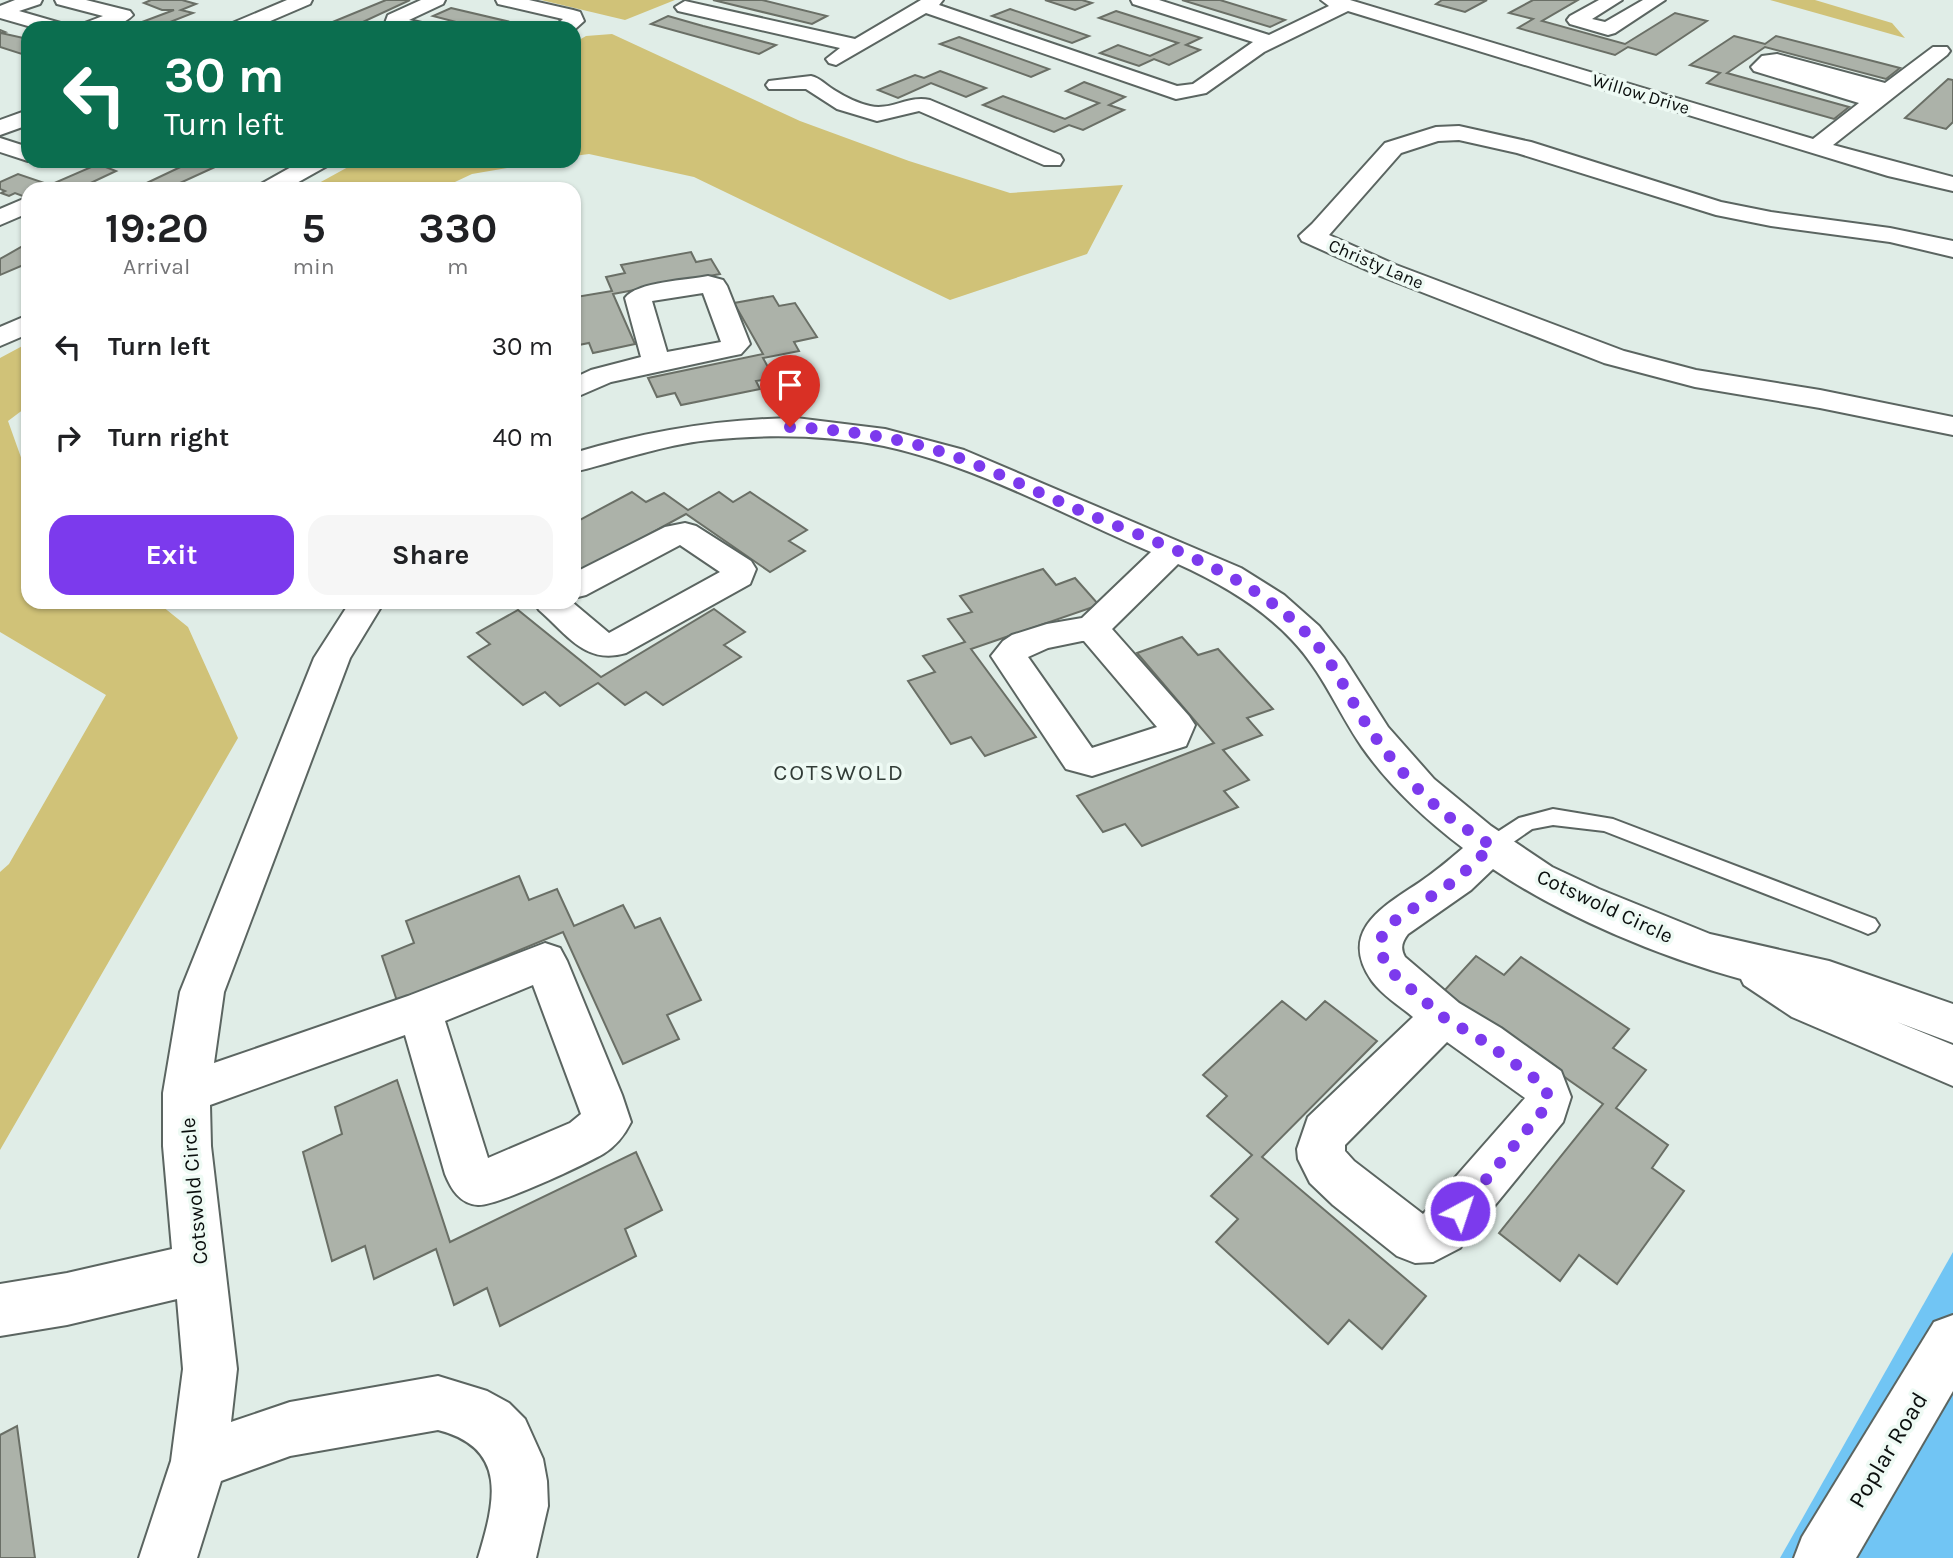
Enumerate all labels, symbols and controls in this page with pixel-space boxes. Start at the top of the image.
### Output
text: 30 m [164,47,284,104]
icon: left [49,49,140,140]
street label: Willow Drive [1590,69,1692,119]
text: Turn left [164,106,284,143]
text: 19:20 [105,203,209,253]
text: 5 [301,203,326,253]
text: 330 [418,203,497,253]
street label: Christy Lane [1325,234,1427,294]
text: Arrival [123,253,190,280]
text: min [292,253,335,280]
text: m [447,253,469,280]
icon: left [49,328,87,366]
text: Turn left [108,331,210,362]
text: 30 m [492,331,553,362]
pin [760,355,820,427]
icon: arrive [771,366,809,404]
icon: right [49,419,87,457]
text: Turn right [108,422,229,453]
text: 40 m [493,422,553,453]
button: Exit [49,515,294,595]
button: Share [308,515,553,595]
district label: COTSWOLD [773,759,905,786]
street label: Cotswold Circle [1533,864,1677,948]
street label: Cotswold Circle [176,1116,212,1266]
position arrow [1423,1174,1497,1248]
street label: Poplar Road [1843,1387,1933,1513]

